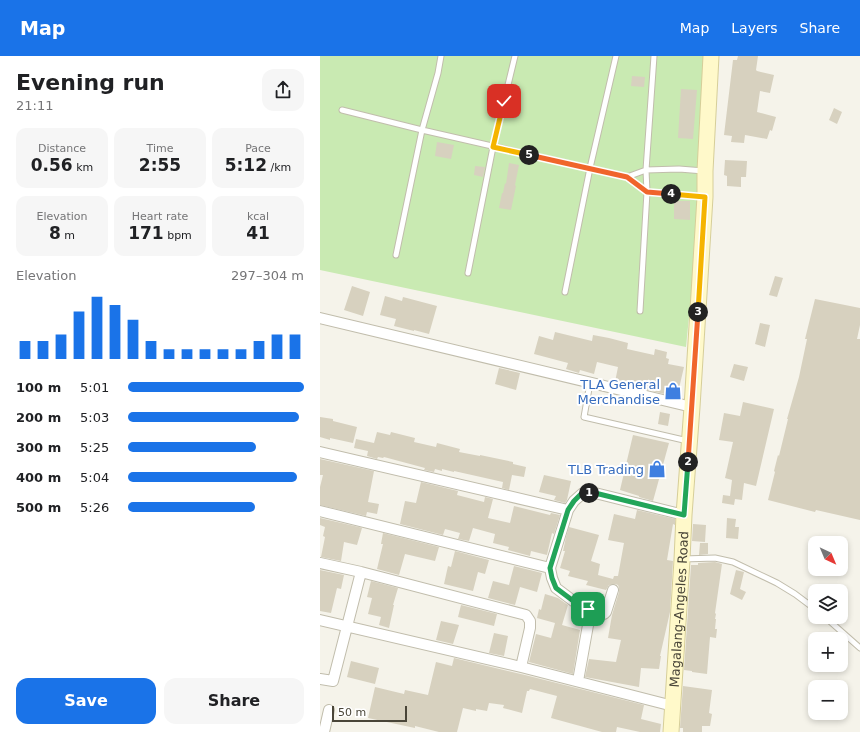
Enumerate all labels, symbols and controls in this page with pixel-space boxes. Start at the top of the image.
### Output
text: Map [20,17,65,39]
text: Map [680,20,709,36]
text: Layers [731,20,778,36]
text: Share [800,20,840,36]
button: share [262,69,304,111]
text: Evening run [16,70,165,95]
pin [487,84,521,118]
icon: check [493,90,515,112]
text: 21:11 [16,98,53,113]
text: Distance [38,142,86,155]
text: Time [147,142,173,155]
text: Pace [245,142,271,155]
pin: 5 [519,145,539,165]
text: 5 [525,148,533,161]
text: 0.56 [31,155,73,175]
text: 2:55 [139,155,181,175]
text: 5:12 [225,155,267,175]
text: km [73,161,93,174]
text: /km [267,161,291,174]
pin: 4 [661,184,681,204]
text: 4 [667,187,675,200]
text: Elevation [36,210,88,223]
text: Heart rate [132,210,188,223]
text: kcal [247,210,269,223]
text: 8 [49,223,61,243]
text: 171 [128,223,164,243]
text: 41 [246,223,270,243]
text: m [61,229,75,242]
text: bpm [164,229,192,242]
text: Elevation [16,268,76,283]
text: 297–304 m [231,268,304,283]
pin: 3 [688,302,708,322]
text: 3 [694,305,702,318]
place label: TLA General Merchandise [577,377,660,407]
text: 100 m [16,380,61,395]
text: 5:01 [80,380,109,395]
shop icon: TLA General Merchandise [663,381,683,401]
text: 200 m [16,410,61,425]
text: 5:03 [80,410,109,425]
text: 300 m [16,440,61,455]
text: 5:25 [80,440,109,455]
pin: 2 [678,452,698,472]
text: 2 [684,455,692,468]
shop icon: TLB Trading [647,459,667,479]
place label: TLB Trading [567,462,644,477]
text: 400 m [16,470,61,485]
text: 5:04 [80,470,109,485]
pin: 1 [579,483,599,503]
text: 1 [585,486,593,499]
text: 500 m [16,500,61,515]
text: 5:26 [80,500,109,515]
street label: Magalang-Angeles Road [666,531,691,688]
north arrow [808,536,848,576]
map controls [808,536,848,720]
button: layers [808,584,848,624]
pin [571,592,605,626]
icon: arrive [577,598,599,620]
button: + [808,632,848,672]
button: Save [16,678,156,724]
button: Share [164,678,304,724]
button: − [808,680,848,720]
scale bar [332,704,407,723]
text: 50 m [338,706,366,719]

